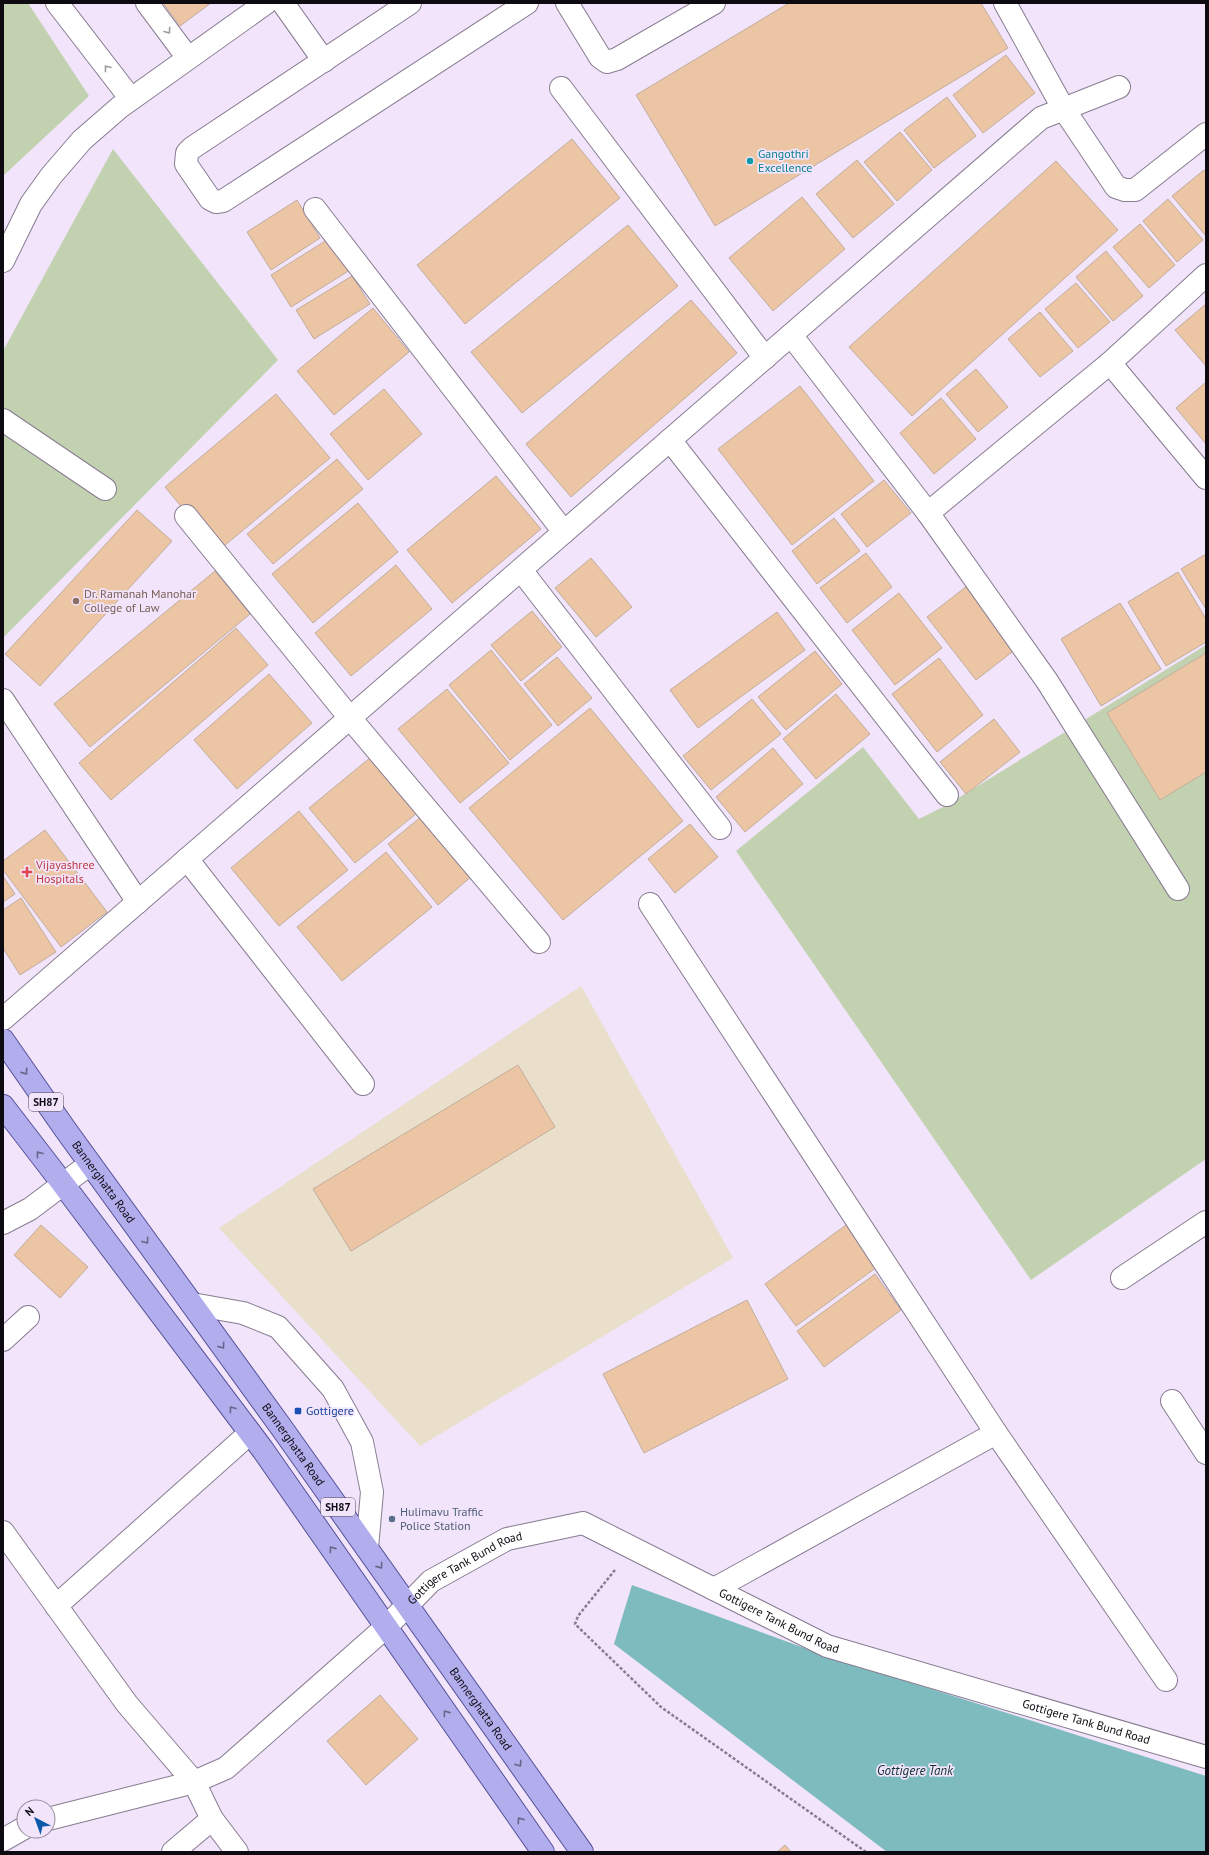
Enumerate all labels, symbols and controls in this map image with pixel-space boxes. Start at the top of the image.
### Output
one-way arrow [163,26,170,33]
one-way arrow [105,66,112,73]
place label: Gangothri Excellence [758,146,812,175]
marker: Gangothri Excellence [745,156,755,166]
place label: Dr. Ramanah Manohar College of Law [84,586,196,615]
marker: Dr. Ramanah Manohar College of Law [71,596,81,606]
place label: Vijayashree Hospitals [35,857,95,886]
marker: Vijayashree Hospitals [21,866,33,878]
one-way arrow [20,1068,28,1075]
road number: SH87 [29,1093,63,1111]
street label: Bannerghatta Road [69,1138,139,1226]
one-way arrow [37,1151,44,1158]
one-way arrow [141,1237,149,1244]
one-way arrow [217,1342,224,1349]
street label: Bannerghatta Road [259,1400,328,1489]
place label: Gottigere [306,1403,354,1418]
one-way arrow [229,1406,237,1413]
marker: Gottigere [293,1406,303,1416]
road number: SH87 [321,1498,355,1516]
place label: Hulimavu Traffic Police Station [400,1504,484,1533]
marker: Hulimavu Traffic Police Station [387,1514,397,1524]
street label: Gottigere Tank Bund Road [404,1528,523,1608]
one-way arrow [329,1546,337,1553]
one-way arrow [375,1562,382,1569]
street label: Gottigere Tank Bund Road [717,1585,841,1656]
street label: Bannerghatta Road [447,1664,516,1753]
street label: Gottigere Tank Bund Road [1021,1696,1152,1747]
one-way arrow [444,1711,451,1718]
one-way arrow [514,1759,521,1766]
water label: Gottigere Tank [877,1762,954,1779]
north arrow [16,1799,56,1839]
text: N [22,1804,37,1819]
one-way arrow [517,1817,525,1824]

